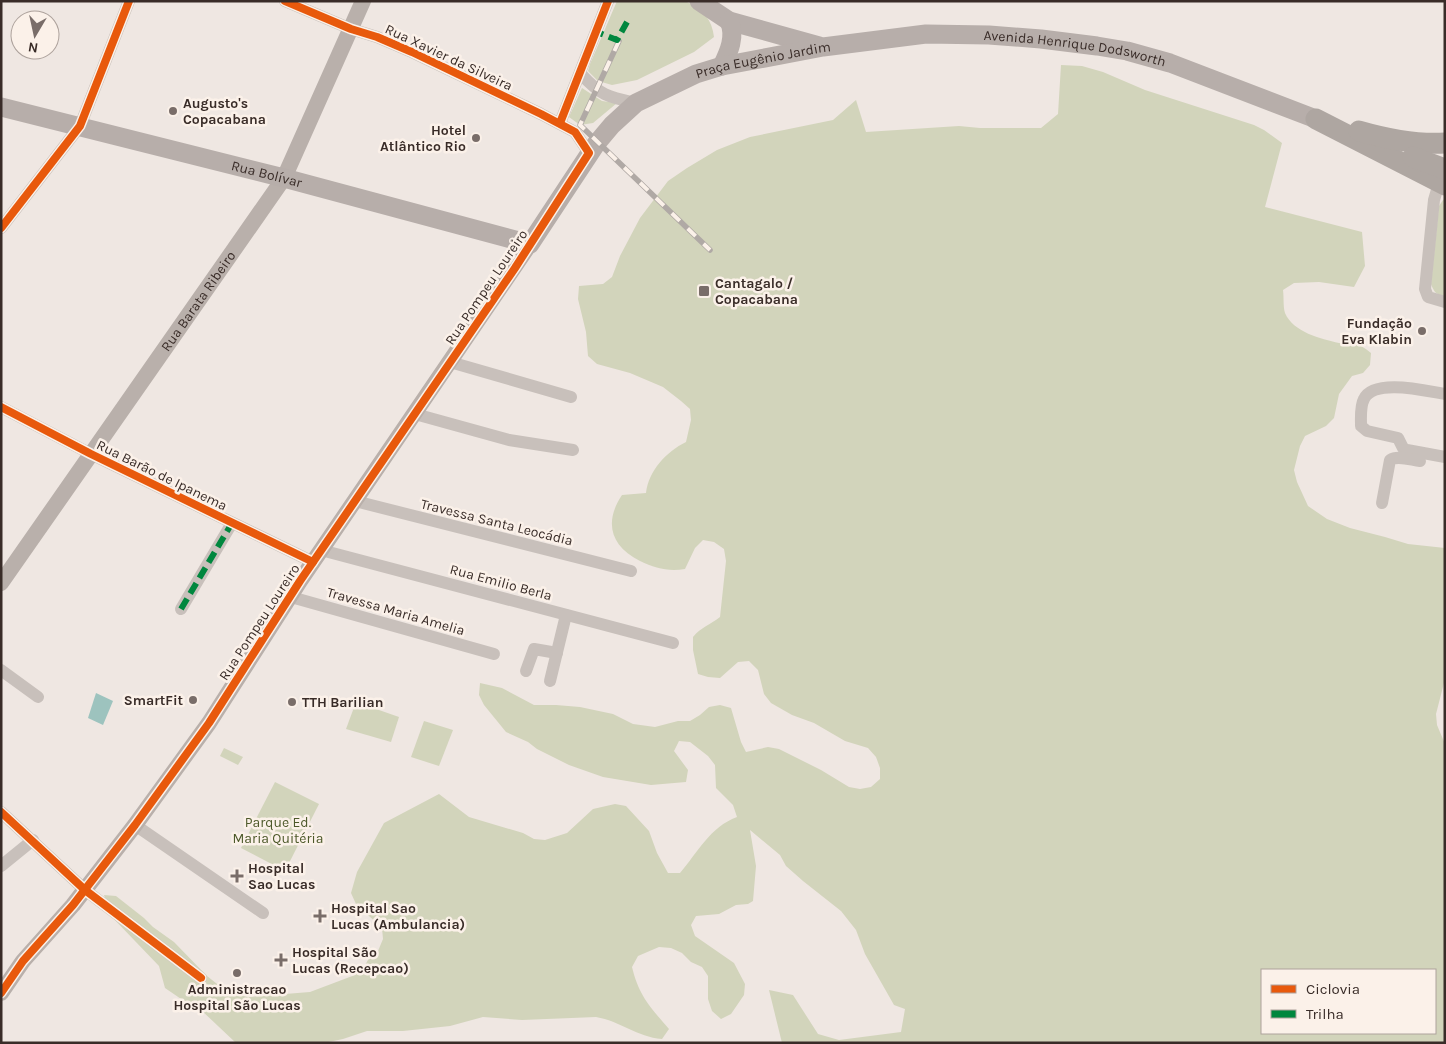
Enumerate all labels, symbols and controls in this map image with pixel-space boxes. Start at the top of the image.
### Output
north arrow [10,10,60,60]
street label: Rua Xavier da Silveira [382,20,515,94]
street label: Avenida Henrique Dodsworth [983,27,1168,70]
text: N [27,38,39,57]
street label: Praça Eugênio Jardim [693,38,832,83]
place label: Augusto's Copacabana [183,95,266,128]
marker: Augusto's Copacabana [167,105,179,117]
place label: Hotel Atlântico Rio [380,122,466,155]
marker: Hotel Atlântico Rio [470,132,482,144]
street label: Rua Bolívar [229,157,305,192]
street label: Rua Pompeu Loureiro [441,226,531,348]
street label: Rua Barata Ribeiro [157,248,239,355]
place label: Cantagalo / Copacabana [715,275,798,308]
marker: Cantagalo / Copacabana [697,284,711,298]
place label: Fundação Eva Klabin [1341,315,1412,348]
marker: Fundação Eva Klabin [1416,325,1428,337]
street label: Rua Barão de Ipanema [94,436,230,514]
street label: Travessa Santa Leocádia [419,495,575,550]
street label: Rua Pompeu Loureiro [215,561,303,684]
street label: Rua Emilio Berla [448,561,554,604]
street label: Travessa Maria Amelia [325,584,467,639]
place label: SmartFit [124,692,183,709]
marker: SmartFit [187,694,199,706]
place label: TTH Barilian [302,694,383,711]
marker: TTH Barilian [286,696,298,708]
park label: Parque Ed. Maria Quitéria [233,814,324,847]
place label: Hospital Sao Lucas [248,860,315,893]
marker: Hospital Sao Lucas [230,869,244,883]
place label: Hospital Sao Lucas (Ambulancia) [331,900,465,933]
marker: Hospital Sao Lucas (Ambulancia) [313,909,327,923]
place label: Hospital São Lucas (Recepcao) [292,944,409,977]
marker: Hospital São Lucas (Recepcao) [274,953,288,967]
marker: Administracao Hospital São Lucas [231,967,243,979]
legend [1261,969,1436,1034]
text: Ciclovia [1306,980,1360,998]
place label: Administracao Hospital São Lucas [173,981,301,1014]
text: Trilha [1306,1005,1344,1023]

